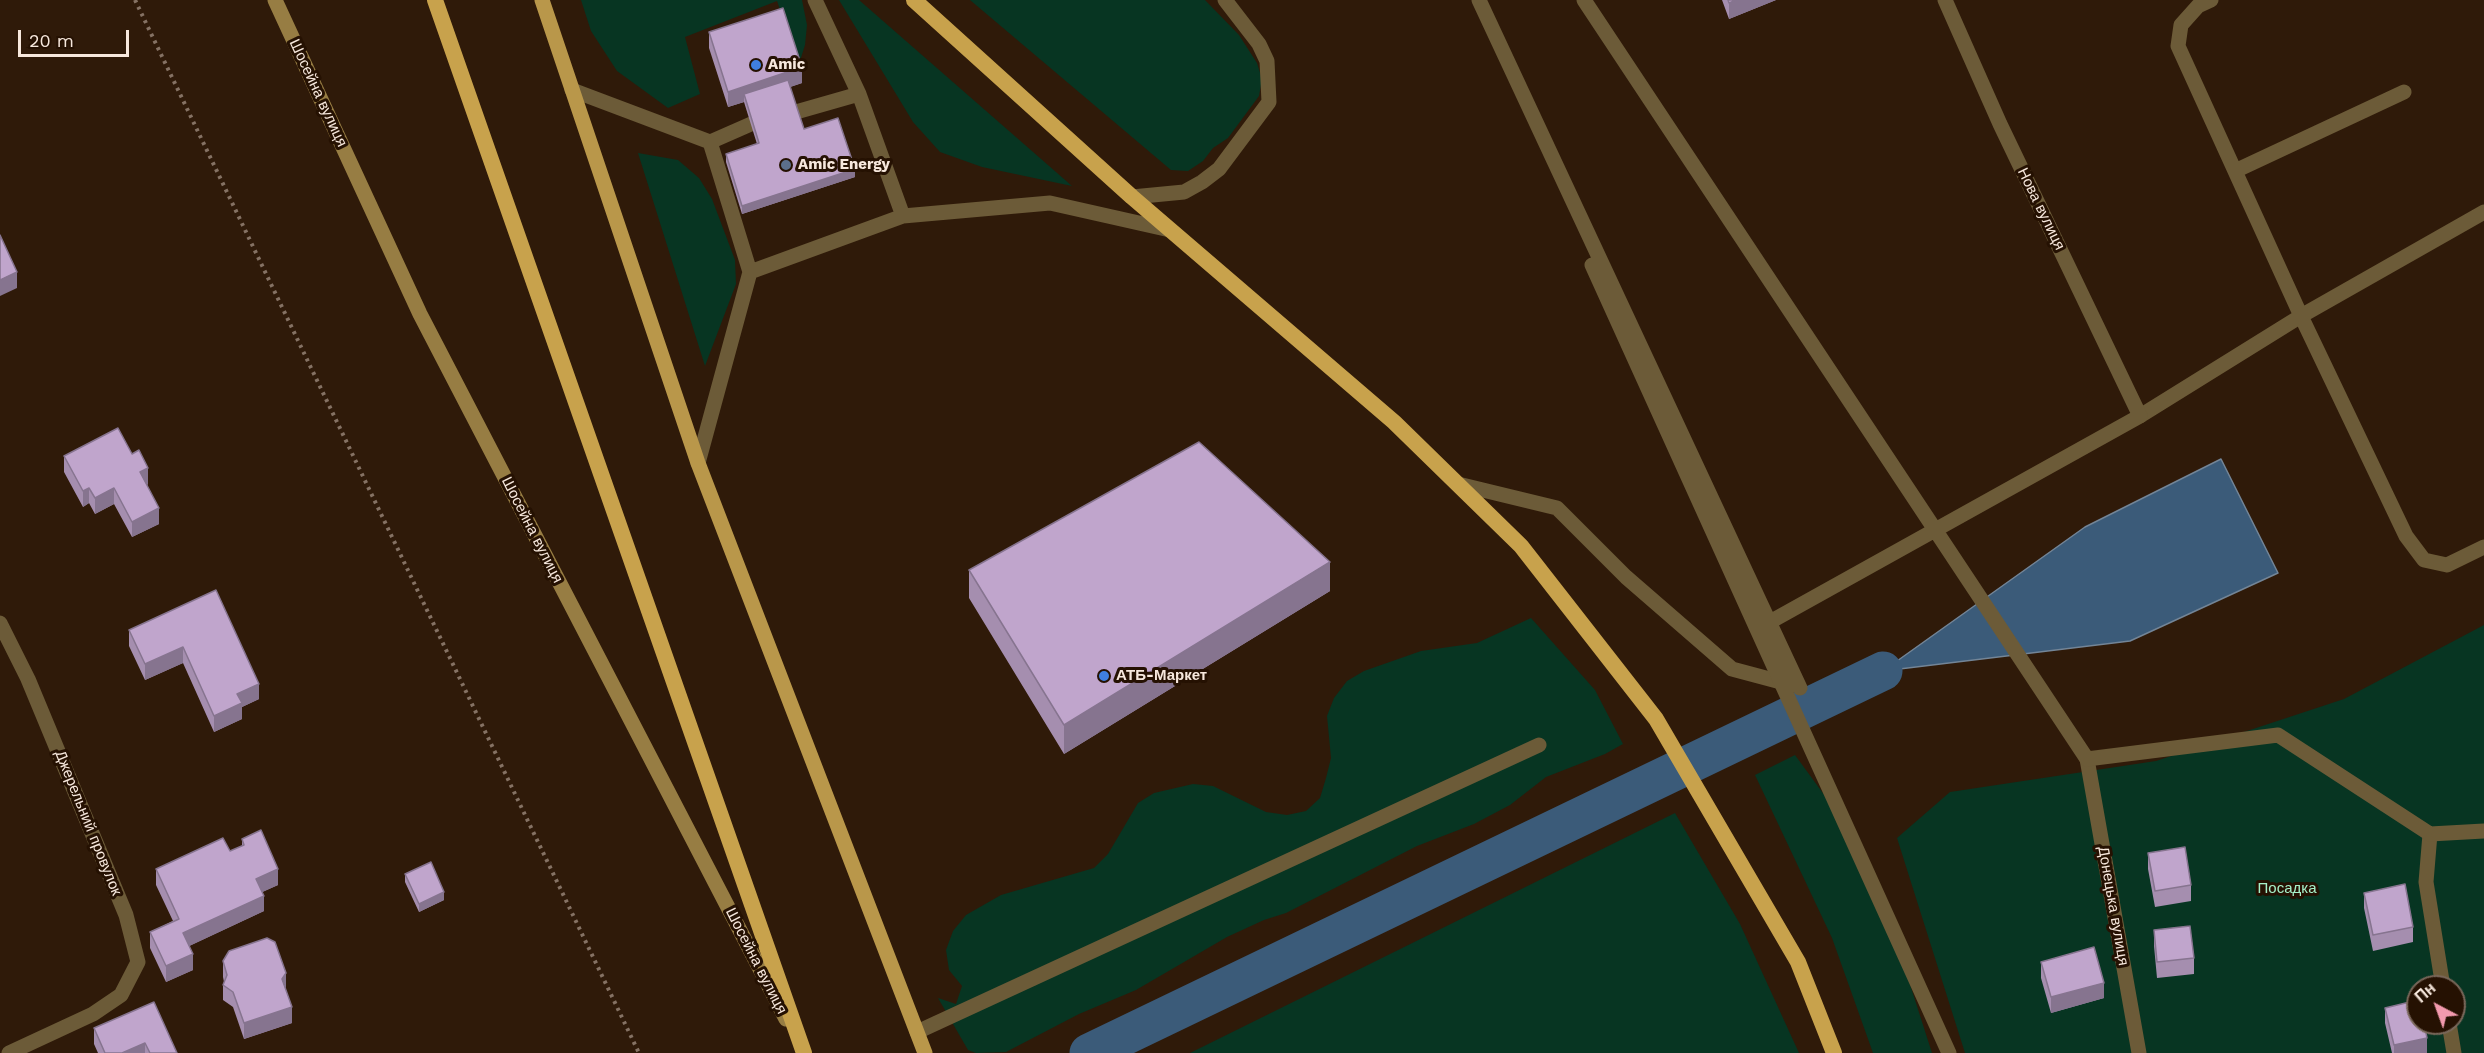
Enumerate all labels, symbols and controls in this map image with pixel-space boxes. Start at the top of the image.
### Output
scale bar [21,18,132,56]
text: 20 m [29,30,74,51]
street label: Шосейна вулиця [285,36,351,150]
place label: Amic [768,56,805,74]
marker: Amic [749,58,763,72]
place label: Amic Energy [798,156,890,174]
marker: Amic Energy [779,158,793,172]
street label: Нова вулиця [2013,165,2069,253]
street label: Шосейна вулиця [497,474,567,586]
place label: АТБ-Маркет [1116,667,1207,685]
marker: АТБ-Маркет [1097,669,1111,683]
street label: Джерельний провулок [51,748,125,898]
street label: Донецька вулиця [2094,845,2132,967]
park label: Посадка [2258,880,2316,898]
street label: Шосейна вулиця [721,905,791,1017]
north arrow [2406,975,2466,1035]
text: Пн [2411,978,2439,1007]

